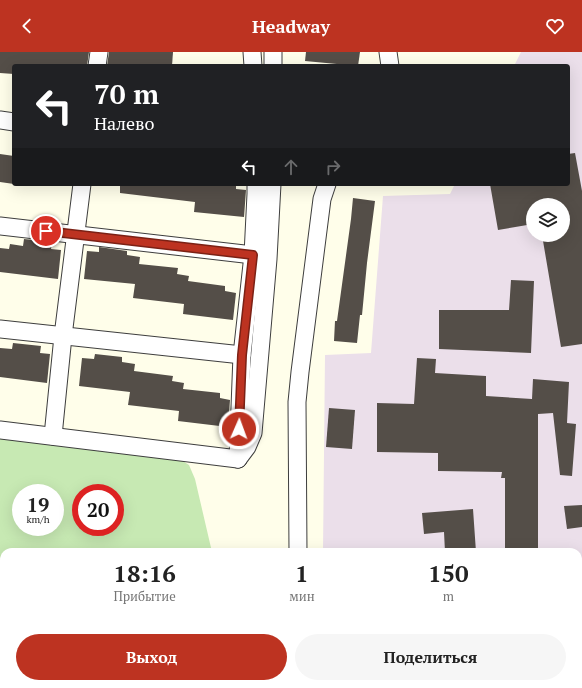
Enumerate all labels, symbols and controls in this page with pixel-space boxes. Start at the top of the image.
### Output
text: Headway [252,14,330,38]
icon: back [16,15,38,37]
icon: heart [544,15,566,37]
text: 70 m [94,75,159,112]
icon: left [28,80,80,132]
text: Налево [94,111,154,135]
icon: left [238,156,260,178]
icon: ahead [280,156,302,178]
icon: right [322,156,344,178]
map controls [526,198,570,242]
button: layers [526,198,570,242]
pin [29,214,63,248]
icon: arrive [35,220,57,242]
position arrow [218,408,260,450]
speed limit sign: 20 [72,484,124,536]
text: 19 [27,491,49,518]
text: km/h [26,513,50,526]
text: 18:16 [113,557,176,589]
text: 1 [295,557,309,589]
text: 150 [428,557,469,589]
text: Прибытие [113,587,176,605]
text: мин [289,587,315,605]
text: m [443,587,454,605]
button: Выход [16,634,287,680]
button: Поделиться [295,634,566,680]

